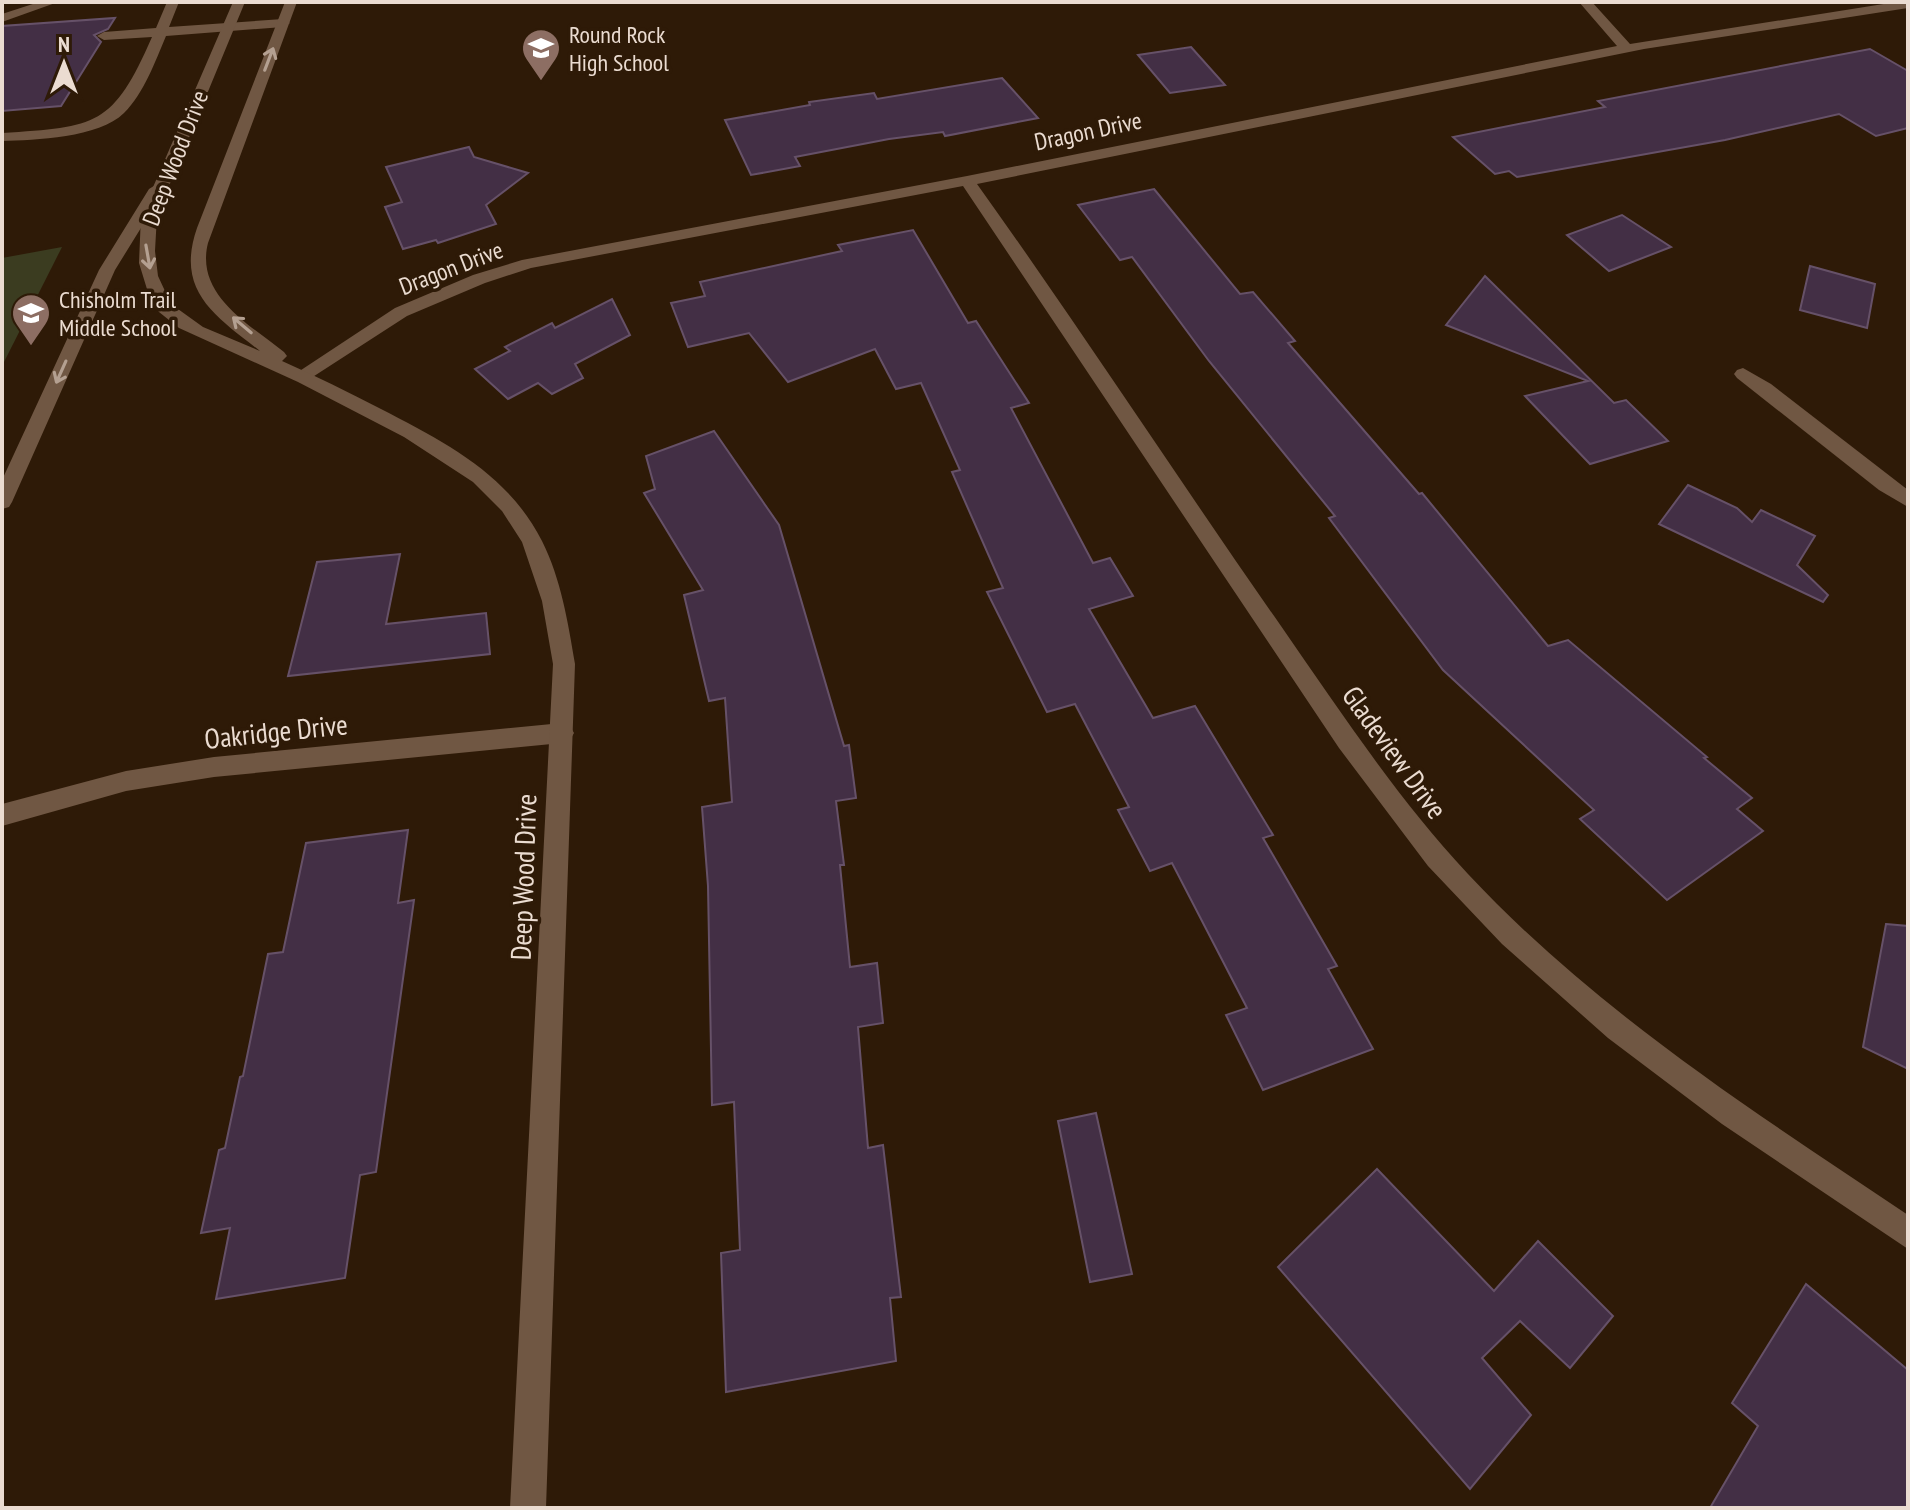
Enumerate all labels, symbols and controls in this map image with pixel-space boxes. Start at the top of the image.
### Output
place label: Round Rock High School [569,19,669,78]
north arrow [24,24,104,104]
school or university icon: Round Rock High School [520,27,562,82]
text: N [58,30,70,58]
one-way arrow [263,47,277,72]
street label: Deep Wood Drive [135,86,215,230]
street label: Dragon Drive [1032,105,1144,157]
street label: Dragon Drive [395,234,507,302]
one-way arrow [141,244,156,269]
place label: Chisholm Trail Middle School [59,284,177,343]
school or university icon: Chisholm Trail Middle School [10,292,52,347]
one-way arrow [232,316,252,334]
one-way arrow [53,360,68,384]
street label: Gladeview Drive [1334,678,1456,826]
street label: Oakridge Drive [203,705,349,757]
street label: Deep Wood Drive [502,793,544,961]

